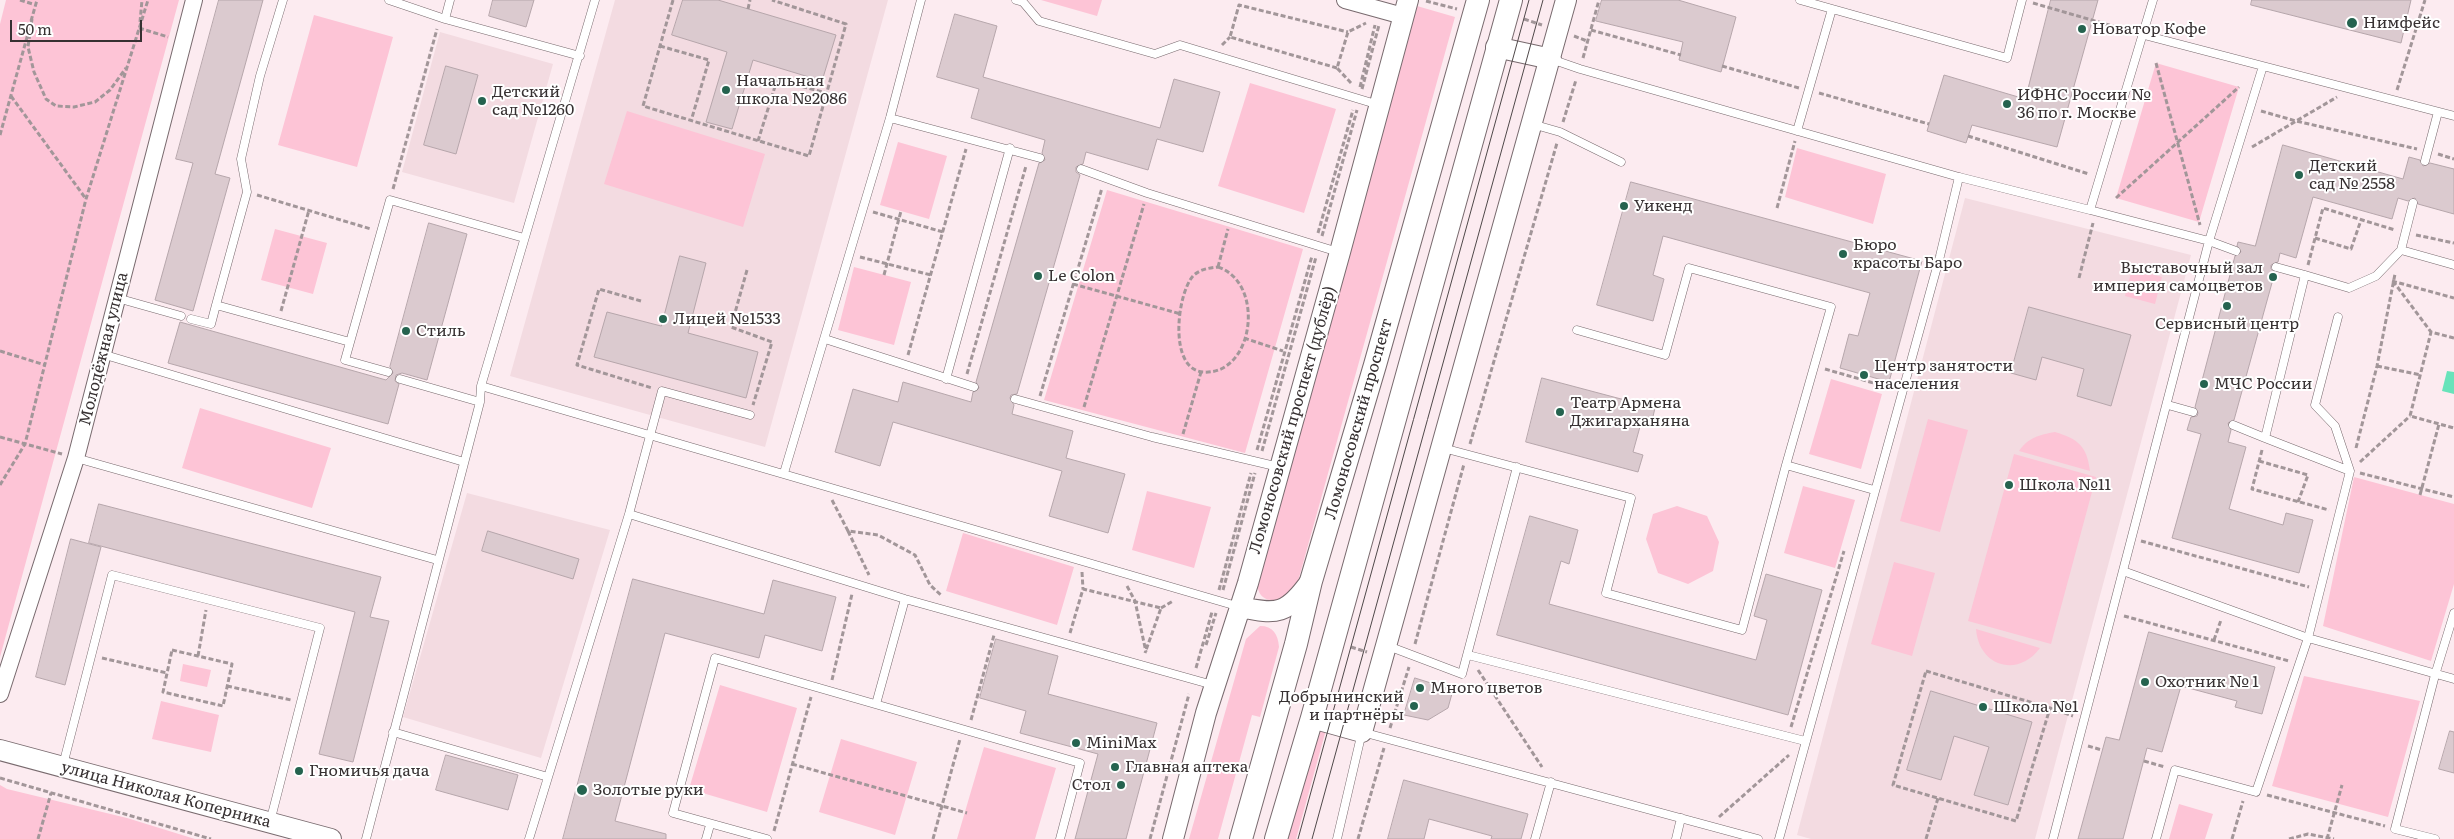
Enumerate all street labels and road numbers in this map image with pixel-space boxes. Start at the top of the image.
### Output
street label: Молодёжная улица [76,270,132,428]
street label: Ломоносовский проспект (дублёр) [1246,284,1340,556]
street label: Ломоносовский проспект [1321,316,1397,522]
street label: улица Николая Коперника [59,758,273,832]

